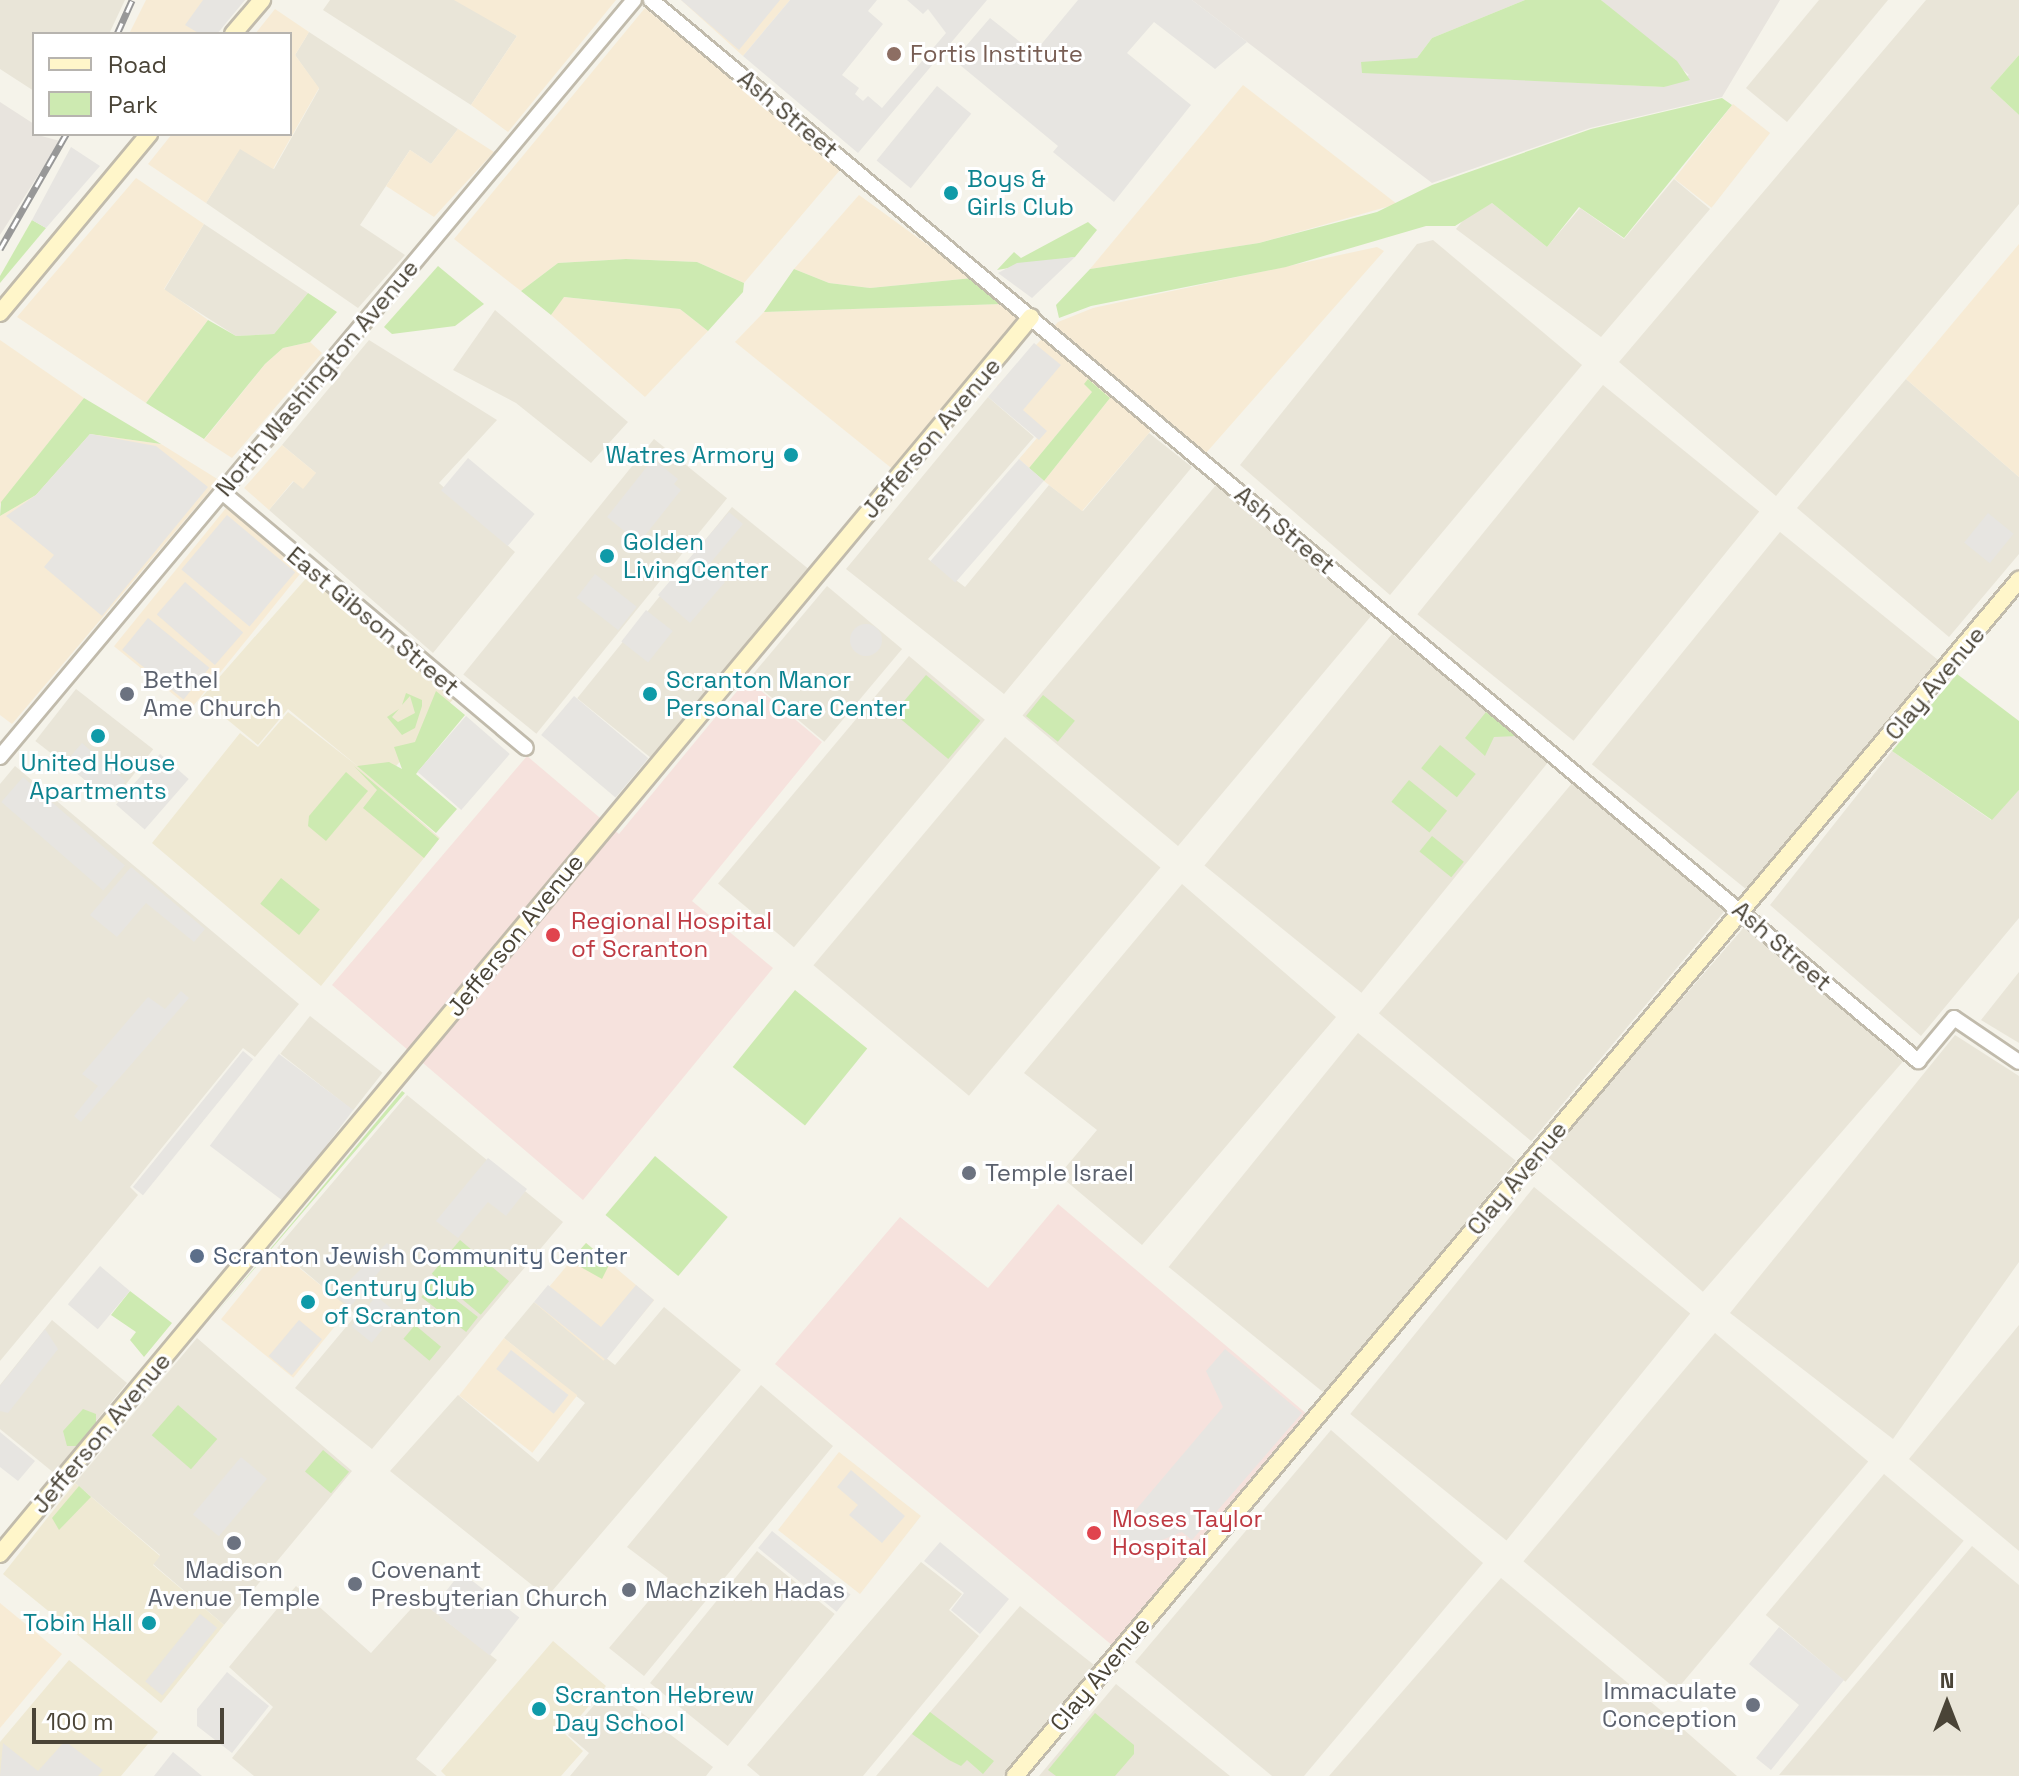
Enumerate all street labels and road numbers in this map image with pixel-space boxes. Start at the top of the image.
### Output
street label: Ash Street [732,64,844,164]
street label: North Washington Avenue [209,254,425,502]
street label: Jefferson Avenue [855,352,1007,524]
street label: Ash Street [1229,480,1341,580]
street label: East Gibson Street [281,541,465,701]
street label: Clay Avenue [1879,620,1991,746]
street label: Jefferson Avenue [440,848,590,1022]
street label: Ash Street [1727,895,1837,997]
street label: Clay Avenue [1461,1115,1573,1241]
street label: Jefferson Avenue [25,1347,177,1519]
street label: Clay Avenue [1044,1611,1156,1737]

